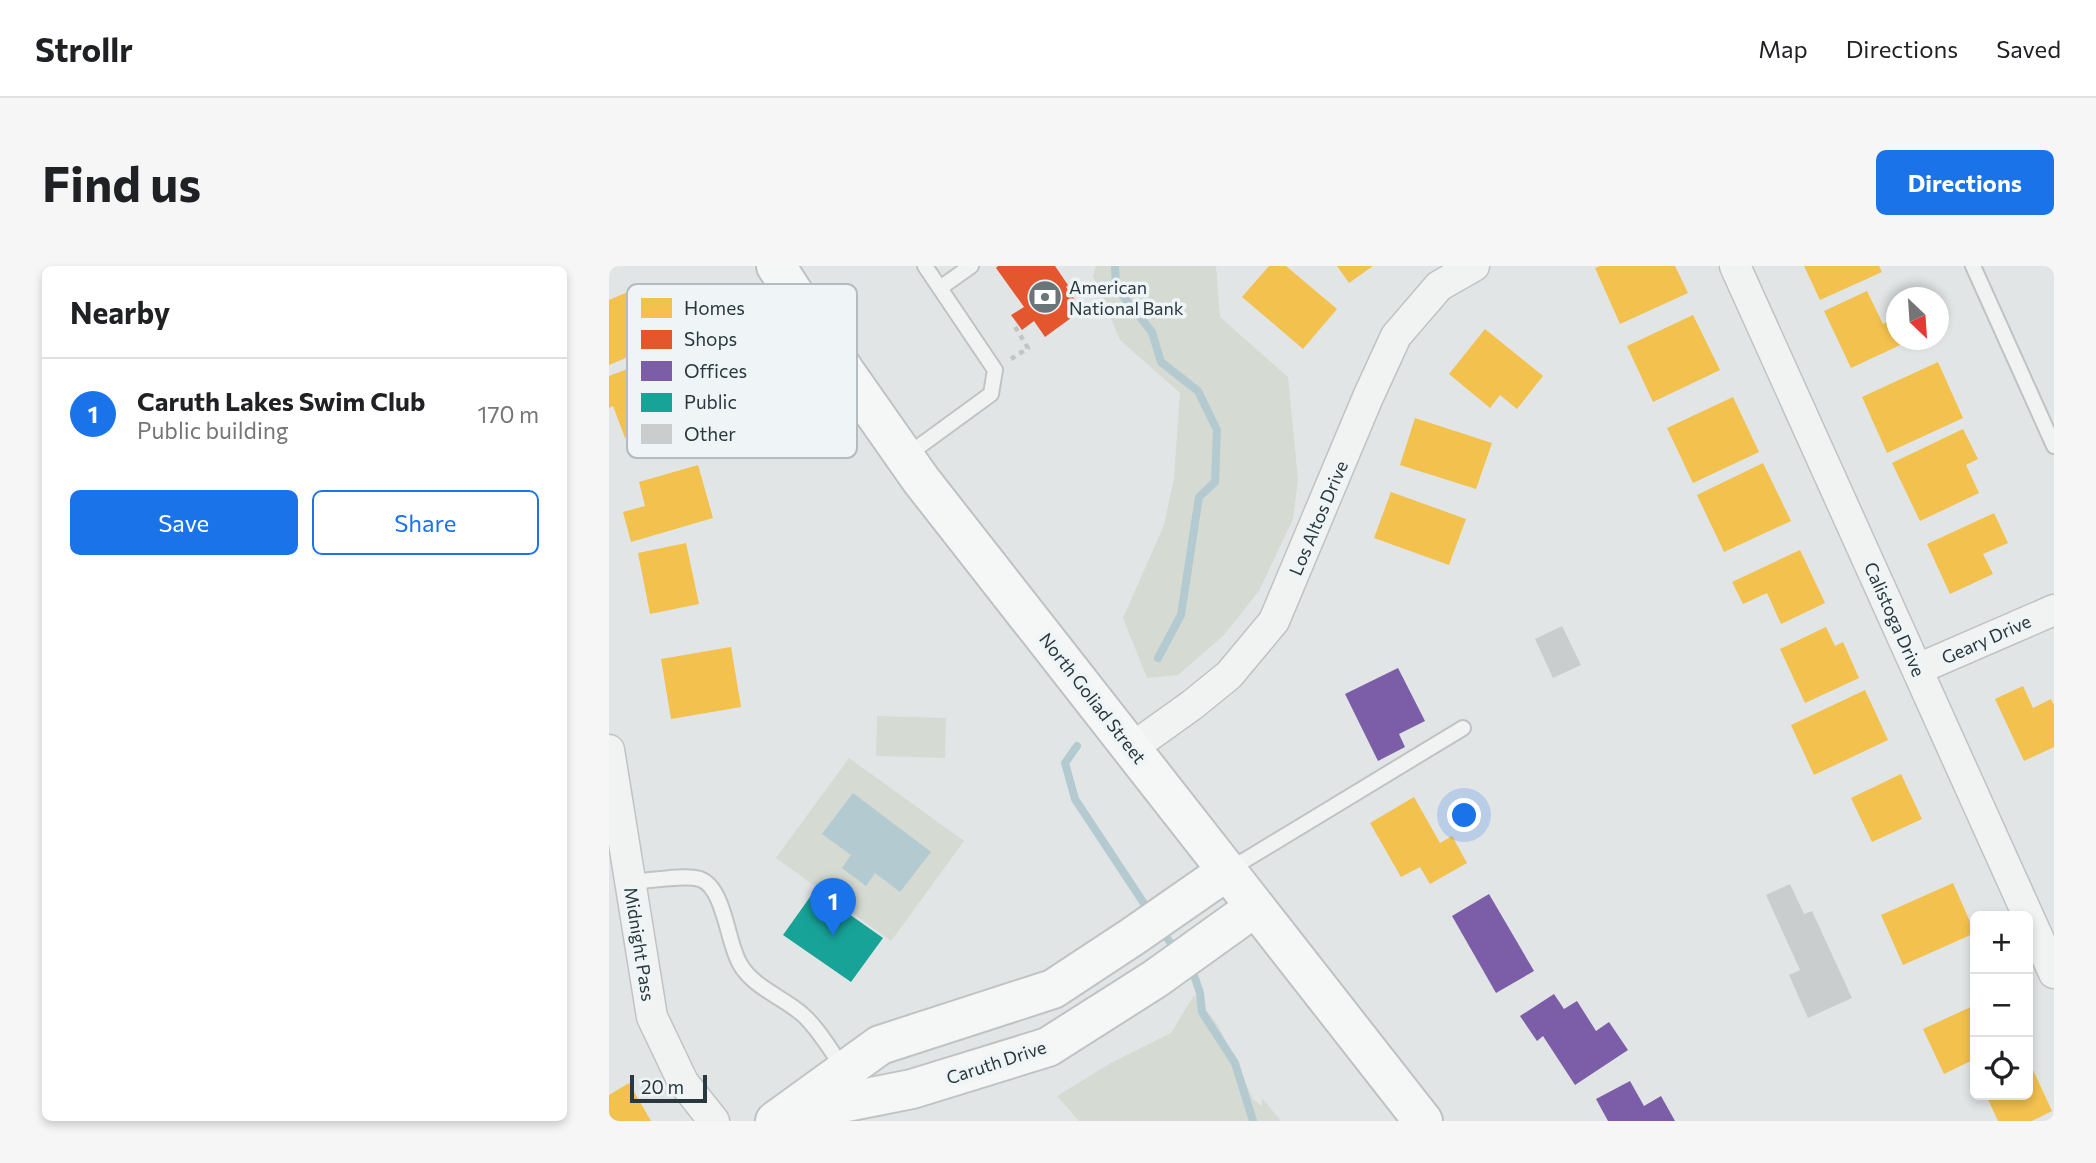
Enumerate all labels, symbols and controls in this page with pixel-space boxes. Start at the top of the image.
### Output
text: Strollr [35,28,133,69]
text: Map [1758,34,1808,63]
text: Directions [1846,34,1958,63]
text: Saved [1996,34,2061,63]
button: Directions [1876,150,2054,215]
text: Find us [42,152,201,212]
place label: American National Bank [1069,276,1184,319]
bank icon: American National Bank [1026,278,1064,316]
legend [627,284,857,458]
north arrow [1886,287,1949,350]
text: Nearby [70,293,170,330]
text: Homes [684,296,745,319]
text: Shops [684,327,737,350]
text: Offices [684,359,747,382]
text: Caruth Lakes Swim Club [137,385,425,416]
text: Public [684,390,737,413]
text: 1 [88,400,98,428]
text: 170 m [478,400,539,428]
text: Public building [137,416,288,444]
text: Other [684,422,736,445]
street label: Los Altos Drive [1284,457,1352,579]
button: Save [70,490,298,555]
button: Share [312,490,539,555]
street label: Calistoga Drive [1860,558,1930,680]
street label: Geary Drive [1938,610,2034,668]
street label: North Goliad Street [1035,628,1151,768]
your location [1447,798,1481,832]
pin: 1 [810,878,856,936]
street label: Midnight Pass [620,885,660,1003]
map controls [1970,911,2033,1100]
button: + [1970,911,2033,974]
button: − [1970,974,2033,1037]
street label: Caruth Drive [943,1036,1049,1088]
button: locate [1970,1037,2033,1100]
scale bar [630,1072,707,1104]
text: 20 m [641,1075,684,1098]

